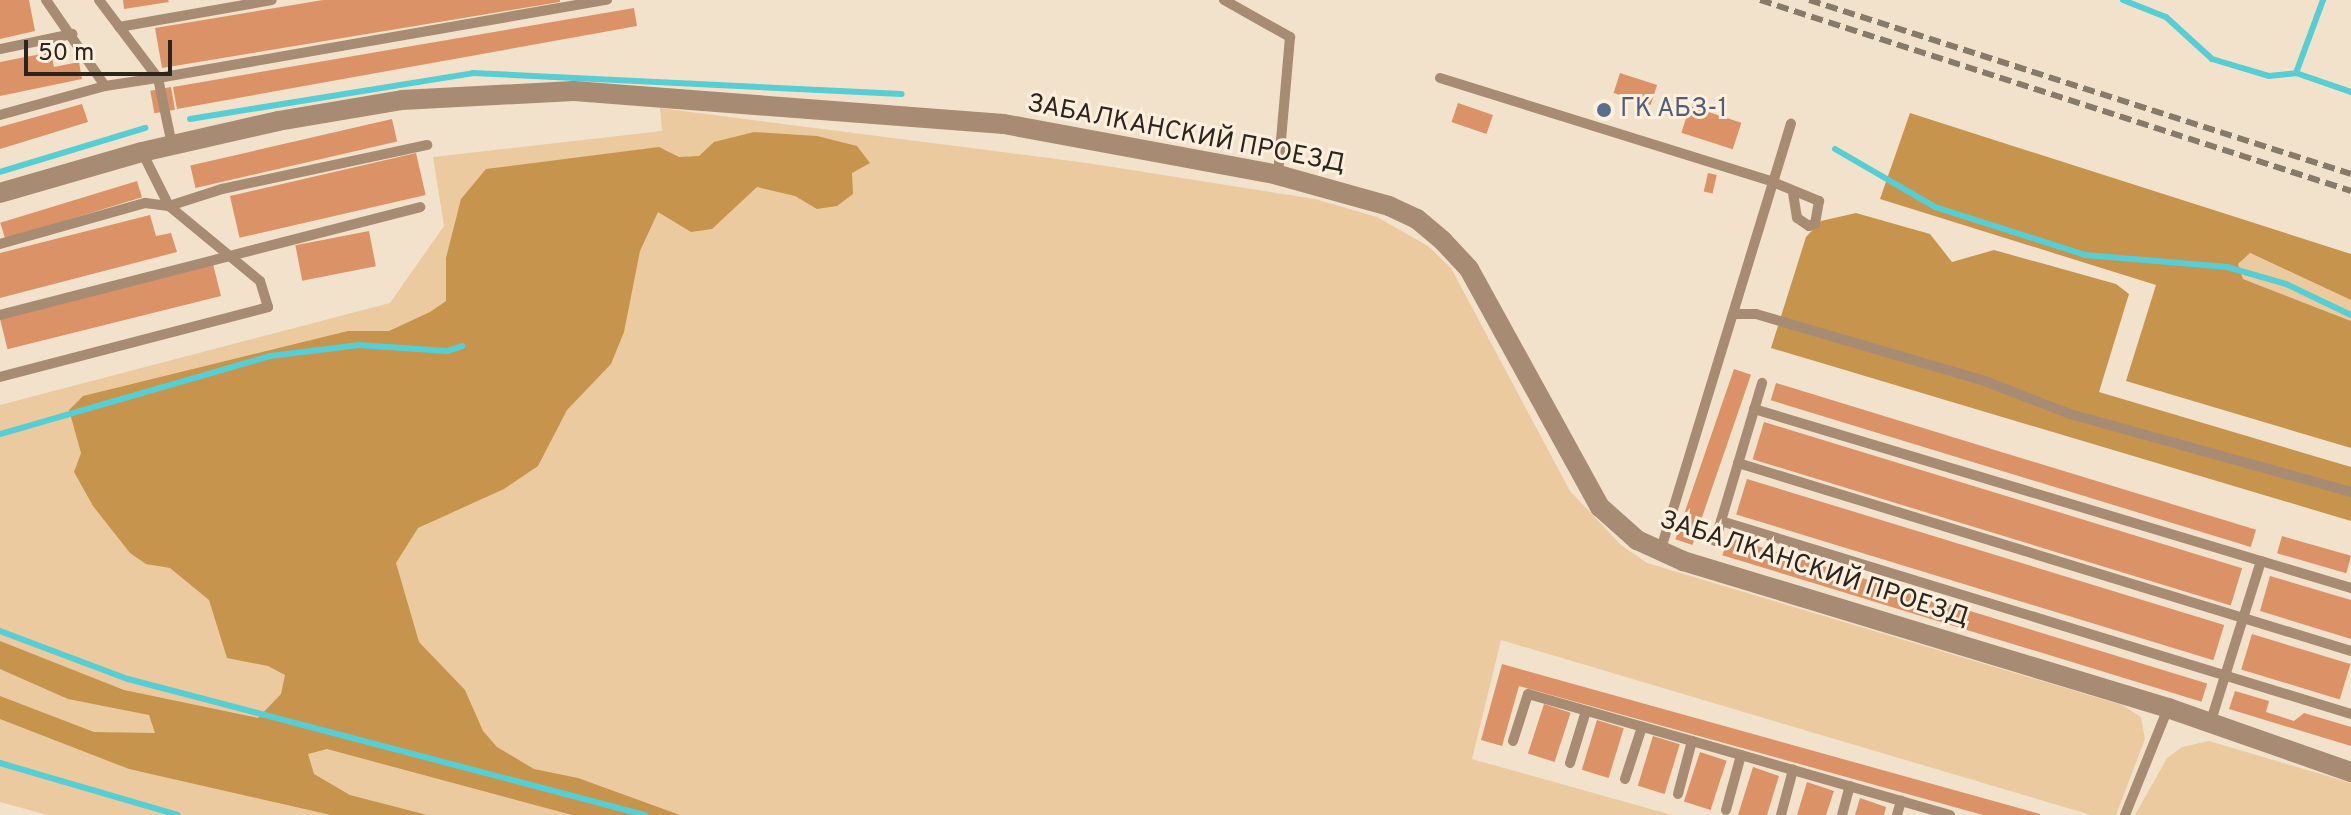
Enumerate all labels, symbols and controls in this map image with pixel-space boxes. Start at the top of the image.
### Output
scale bar [28,24,176,74]
text: 50 m [38,39,94,69]
street label: ЗАБАЛКАНСКИЙ ПРОЕЗД [1024,89,1348,181]
place label: ГК АБЗ-1 [1620,94,1728,126]
marker: ГК АБЗ-1 [1595,101,1613,119]
street label: ЗАБАЛКАНСКИЙ ПРОЕЗД [1655,505,1973,635]

